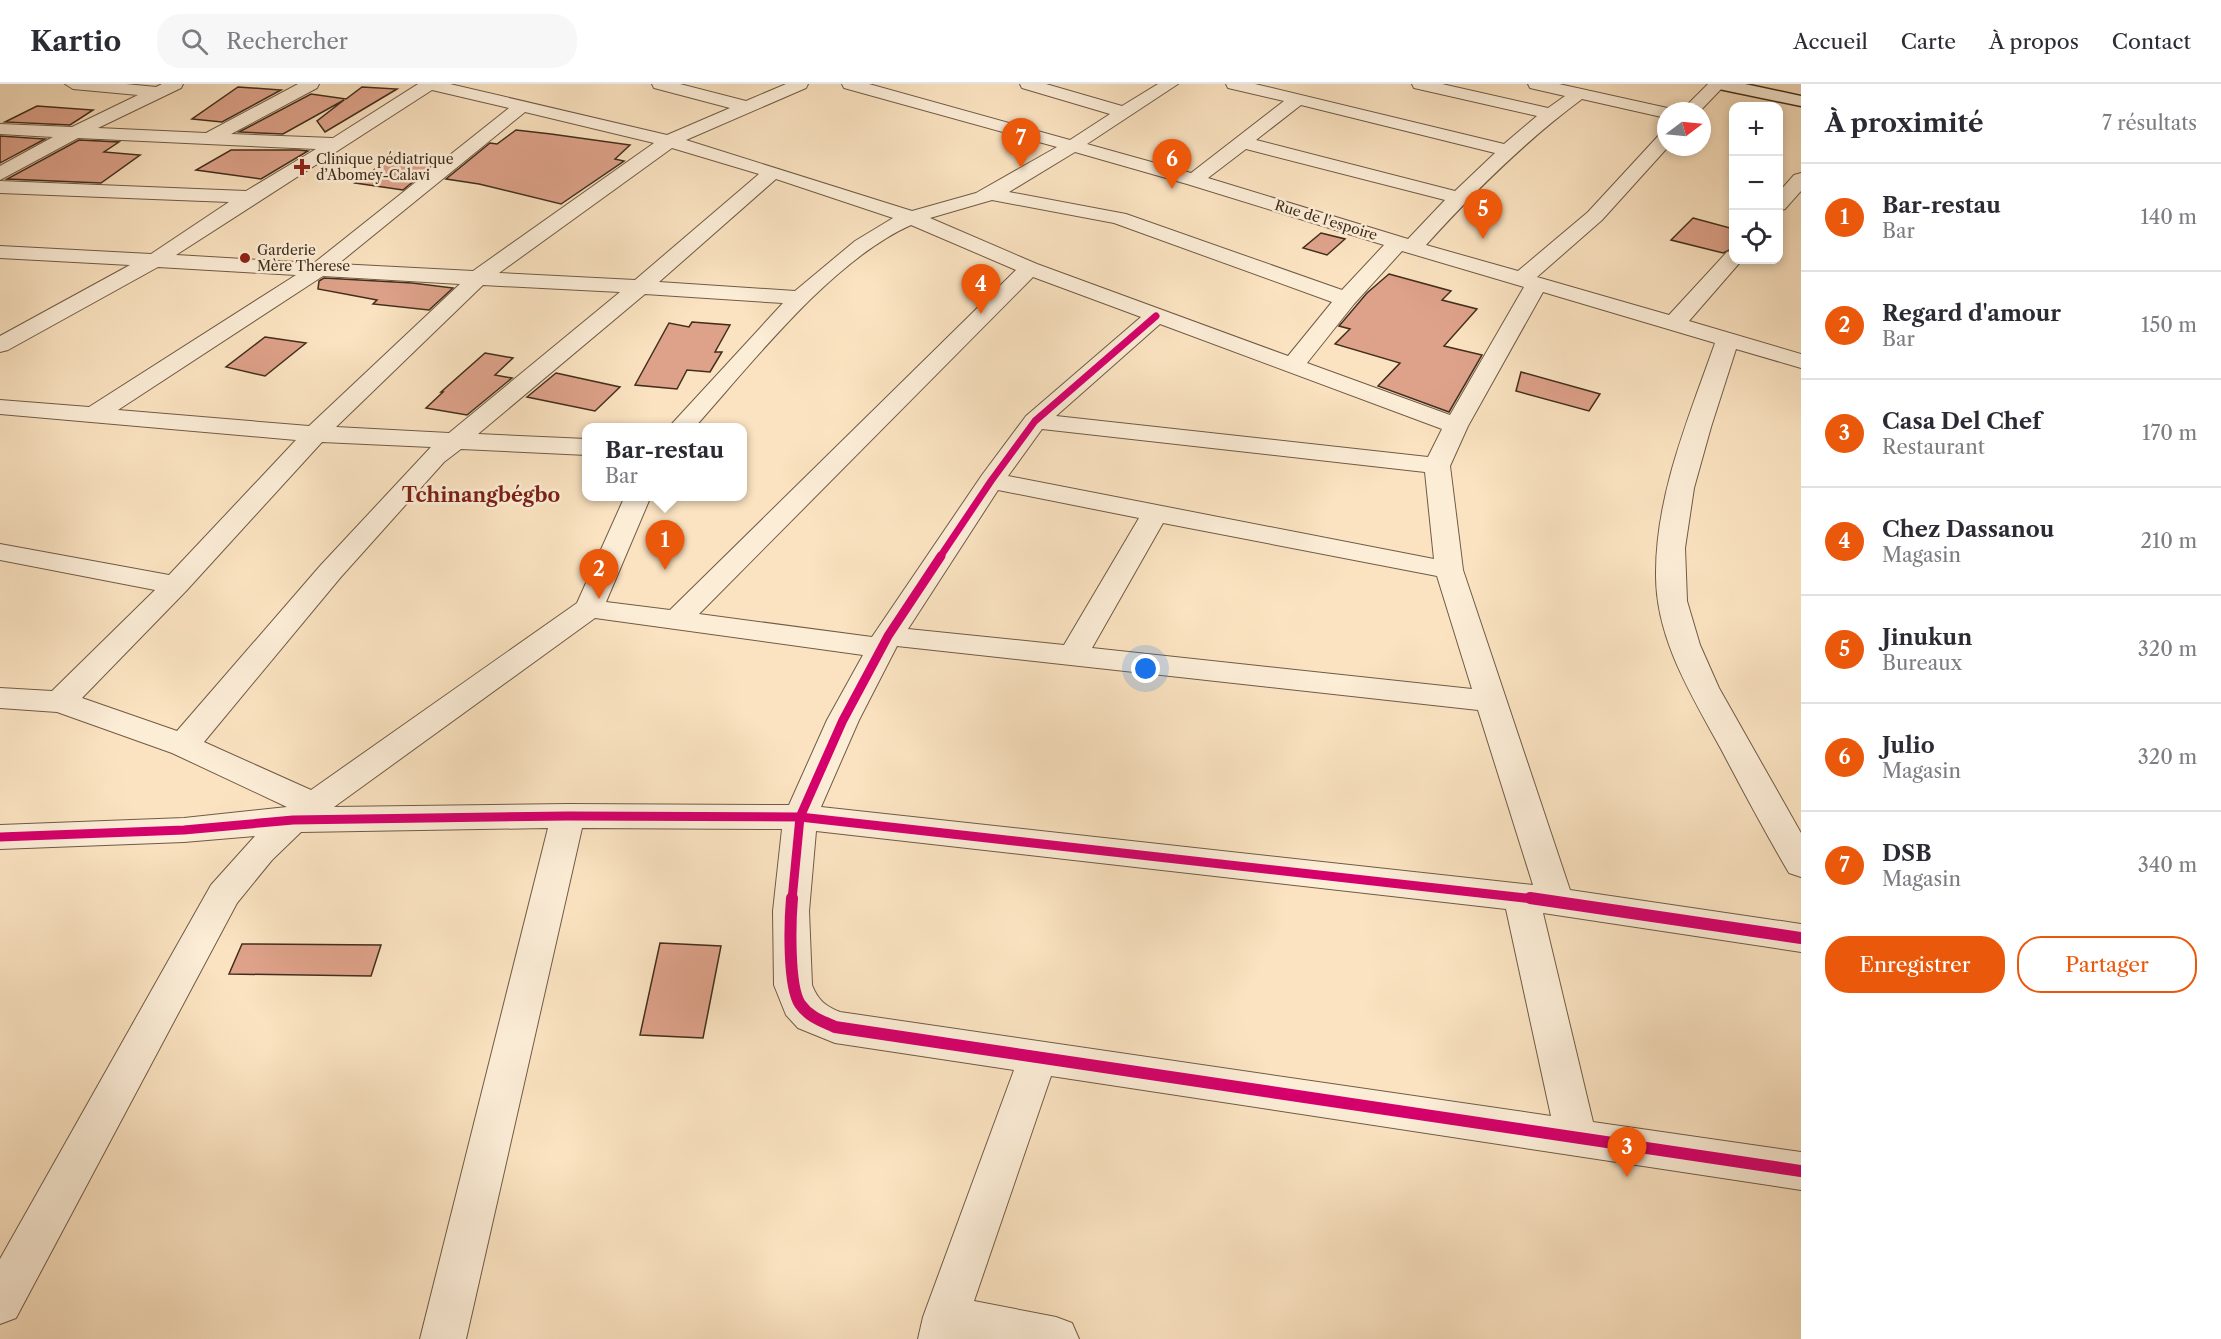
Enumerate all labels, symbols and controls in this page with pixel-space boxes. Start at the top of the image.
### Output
search box [157,14,577,68]
text: Kartio [30,24,121,58]
icon: search [178,25,211,58]
text: Rechercher [226,28,348,55]
text: Accueil [1793,29,1868,54]
text: Carte [1901,29,1956,54]
text: À propos [1989,29,2079,54]
text: Contact [2112,29,2191,54]
north arrow [1657,102,1711,156]
map controls [1729,102,1783,264]
button: + [1729,102,1783,156]
text: À proximité [1825,107,1984,139]
text: 7 résultats [2102,111,2197,135]
pin: 7 [1002,118,1040,168]
pin: 6 [1152,140,1192,189]
place label: Clinique pédiatrique d’Abomey-Calavi [316,150,454,184]
button: − [1729,156,1783,210]
marker: Clinique pédiatrique d’Abomey-Calavi [293,158,311,176]
pin: 5 [1464,190,1502,239]
text: Bar-restau [1882,192,2001,219]
street label: Rue de l'espoire [1272,196,1380,244]
text: 1 [1840,205,1849,229]
text: 140 m [2140,205,2197,229]
button: locate [1729,210,1783,264]
text: Bar [1882,219,1915,243]
place label: Garderie Mère Therese [257,241,350,275]
marker: Garderie Mère Therese [238,251,252,265]
pin: 4 [962,264,1000,314]
text: Regard d'amour [1882,300,2061,327]
text: 2 [1839,313,1850,337]
text: 150 m [2141,313,2197,337]
text: Bar [1882,327,1915,351]
text: Casa Del Chef [1882,408,2041,435]
text: 3 [1839,421,1850,445]
text: 170 m [2142,421,2197,445]
popup [582,423,747,501]
text: Restaurant [1882,435,1985,459]
text: Bar-restau [605,437,724,464]
text: Bar [605,464,638,488]
district label: Tchinangbégbo [402,483,560,507]
text: Chez Dassanou [1882,516,2054,543]
pin: 1 [646,520,684,570]
text: 4 [1839,529,1850,553]
text: 210 m [2140,529,2197,553]
text: Magasin [1882,543,1961,567]
pin: 2 [580,550,618,599]
text: Jinukun [1882,624,1972,651]
text: 5 [1839,637,1850,661]
text: 320 m [2138,637,2197,661]
text: Bureaux [1882,651,1962,675]
your location [1131,654,1160,683]
text: Julio [1882,732,1935,759]
text: 6 [1839,745,1850,769]
text: 320 m [2138,745,2197,769]
text: Magasin [1882,759,1961,783]
text: DSB [1882,840,1932,867]
text: 7 [1839,853,1850,877]
text: 340 m [2138,853,2197,877]
text: Magasin [1882,867,1961,891]
button: Enregistrer [1825,936,2005,993]
button: Partager [2017,936,2197,993]
pin: 3 [1608,1128,1646,1177]

